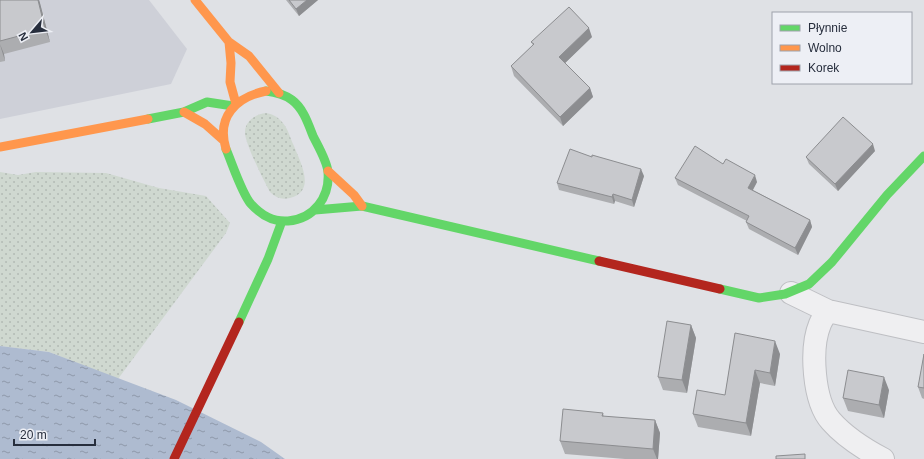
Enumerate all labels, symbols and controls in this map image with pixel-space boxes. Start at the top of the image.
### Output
north arrow [12,12,52,52]
legend [772,12,912,84]
text: Płynnie [808,21,848,35]
text: N [16,30,30,43]
text: Wolno [808,41,842,55]
text: Korek [808,61,840,75]
scale bar [14,421,95,447]
text: 20 m [20,428,47,442]

